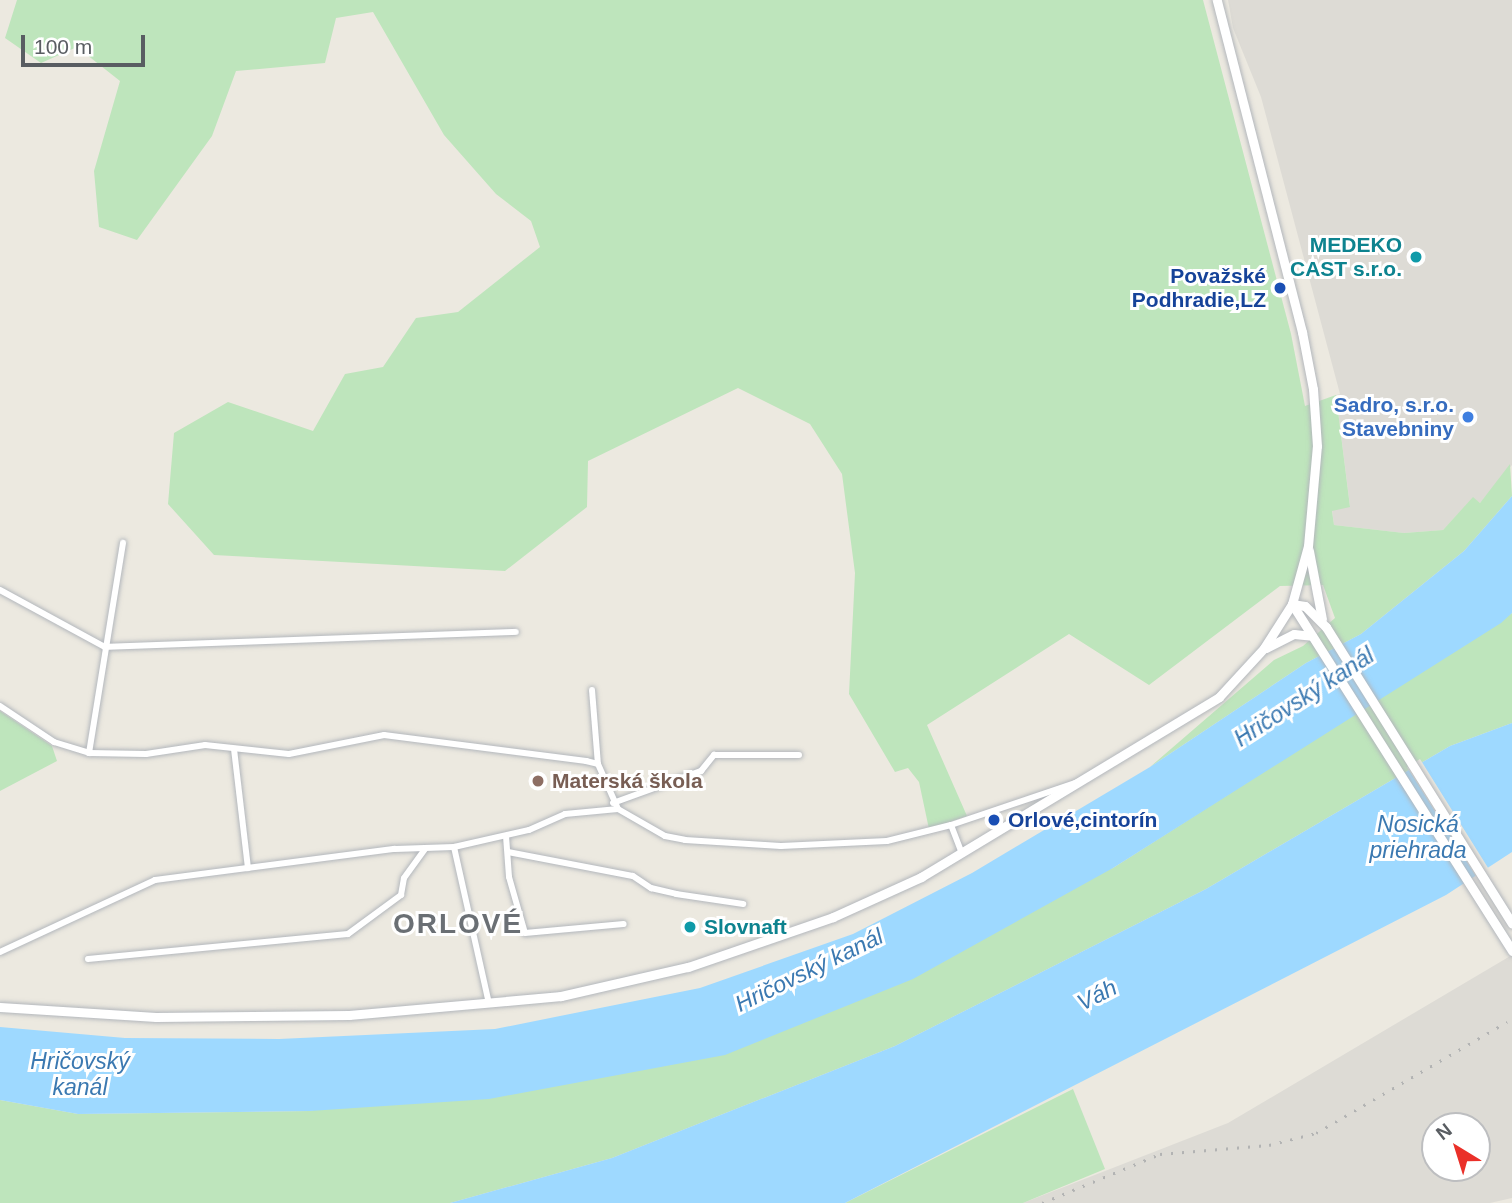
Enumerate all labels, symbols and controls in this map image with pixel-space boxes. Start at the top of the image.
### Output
scale bar [24,21,149,65]
text: 100 m [34,35,92,58]
place label: MEDEKO CAST s.r.o. [1290,232,1402,282]
marker: MEDEKO CAST s.r.o. [1408,249,1424,265]
place label: Považské Podhradie,LZ [1132,263,1266,313]
marker: Považské Podhradie,LZ [1272,280,1288,296]
place label: Sadro, s.r.o. Stavebniny [1334,392,1454,442]
marker: Sadro, s.r.o. Stavebniny [1460,409,1476,425]
water label: Hričovský kanál [1229,642,1379,752]
place label: Materská škola [552,768,703,794]
marker: Materská škola [530,773,546,789]
place label: Orlové,cintorín [1008,807,1157,833]
water label: Nosická priehrada [1369,810,1467,864]
marker: Orlové,cintorín [986,812,1002,828]
district label: ORLOVÉ [394,907,522,941]
place label: Slovnaft [704,914,787,940]
marker: Slovnaft [682,919,698,935]
water label: Hričovský kanál [731,922,887,1018]
water label: Váh [1073,973,1121,1017]
water label: Hričovský kanál [30,1047,130,1101]
north arrow [1421,1112,1491,1182]
text: N [1432,1119,1456,1144]

